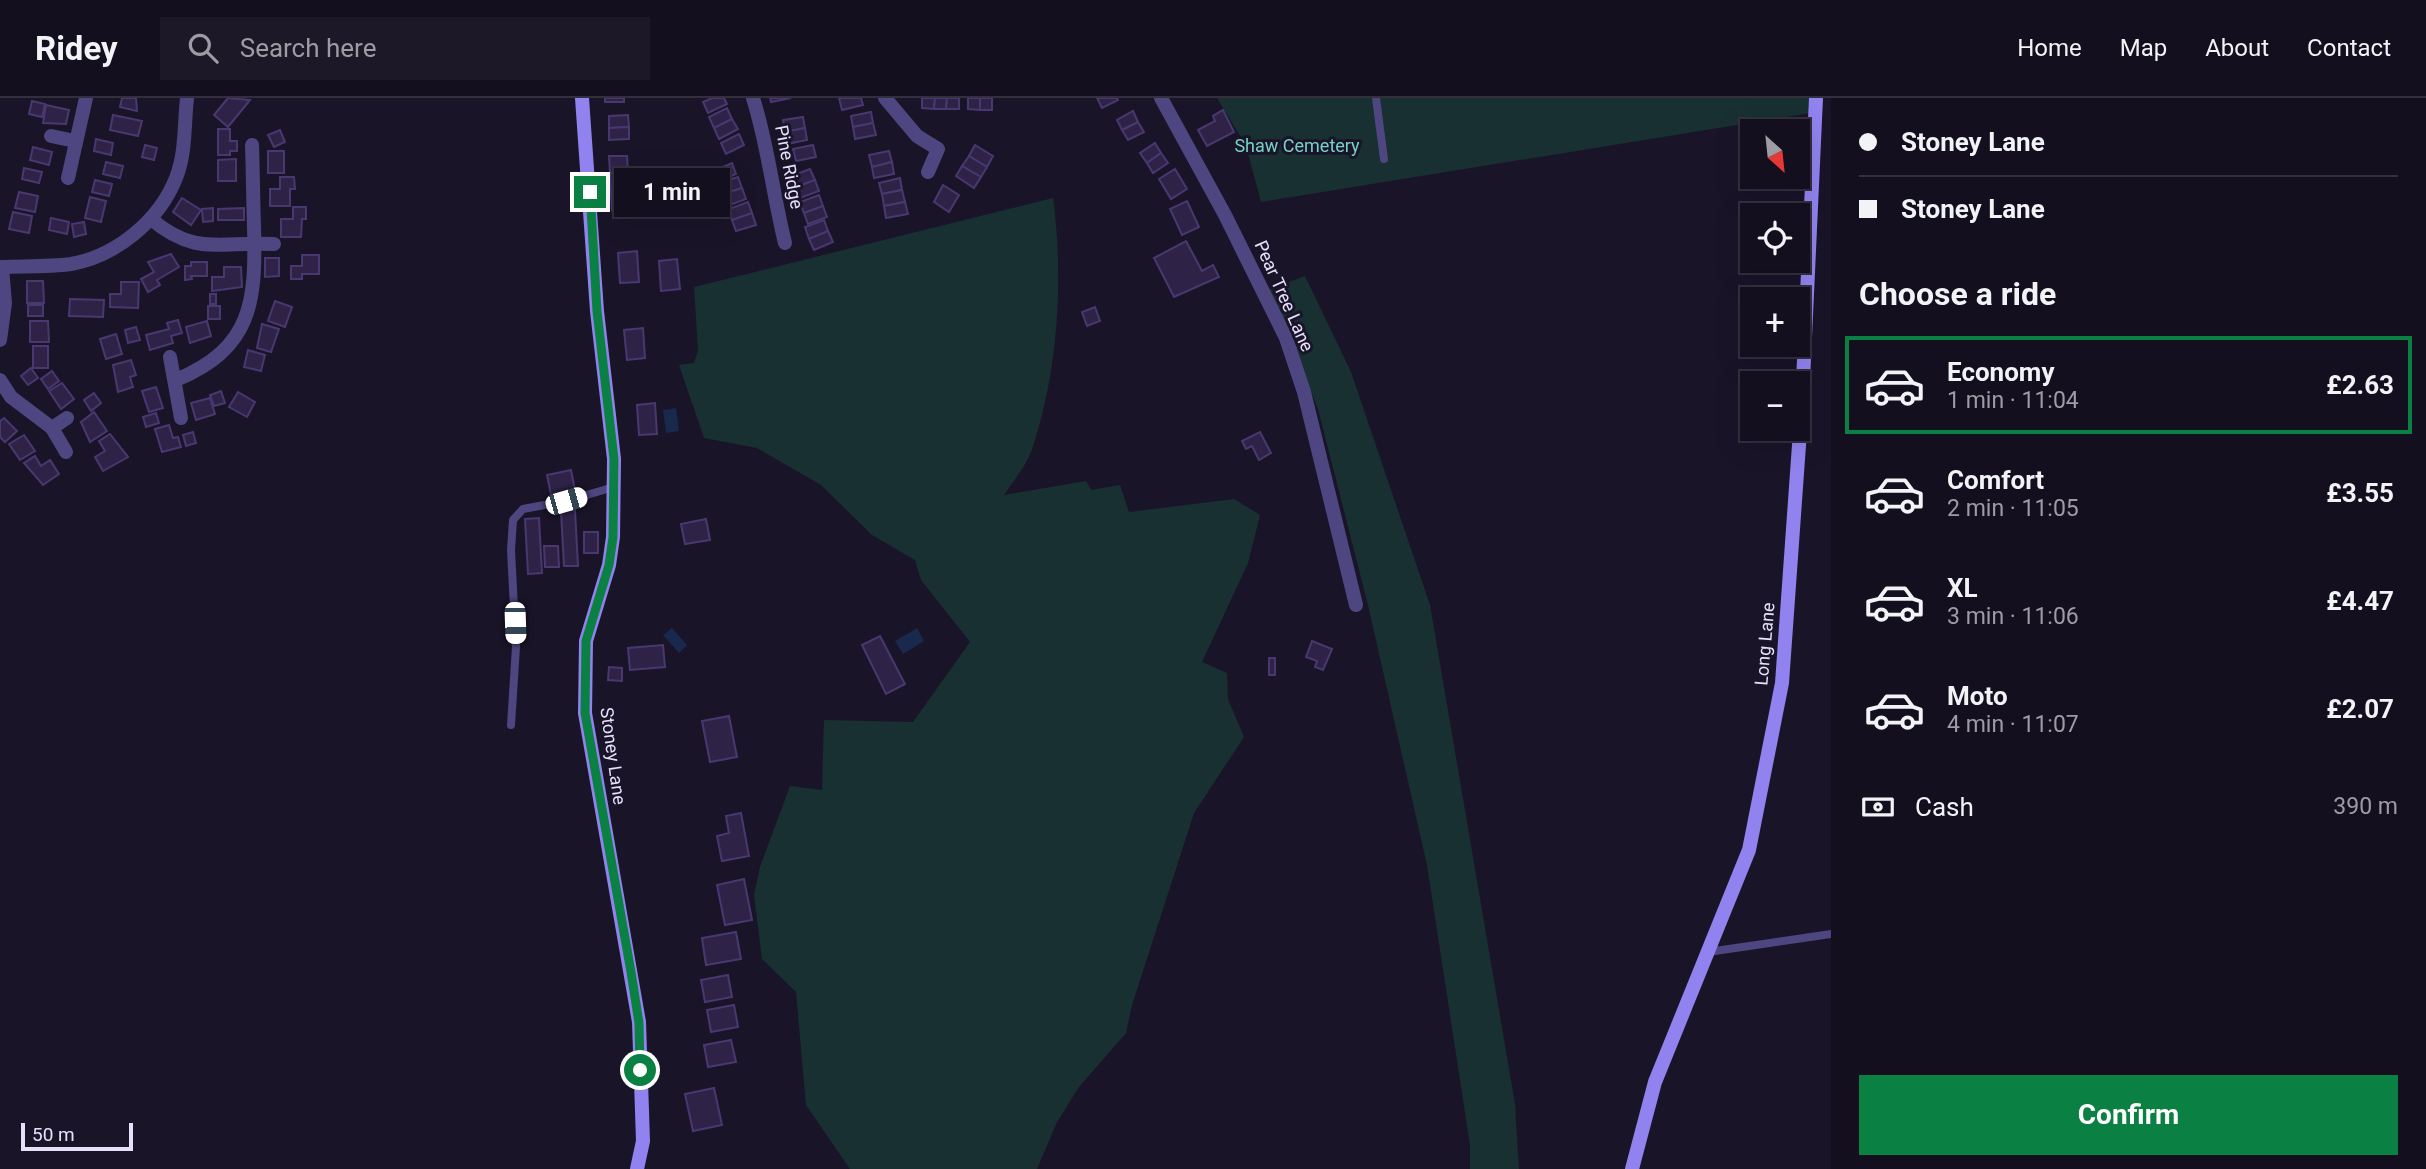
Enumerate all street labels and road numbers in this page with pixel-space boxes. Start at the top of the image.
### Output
street label: Pine Ridge [771,123,808,211]
street label: Pear Tree Lane [1251,237,1318,355]
street label: Long Lane [1750,601,1779,686]
street label: Stoney Lane [596,706,631,806]

